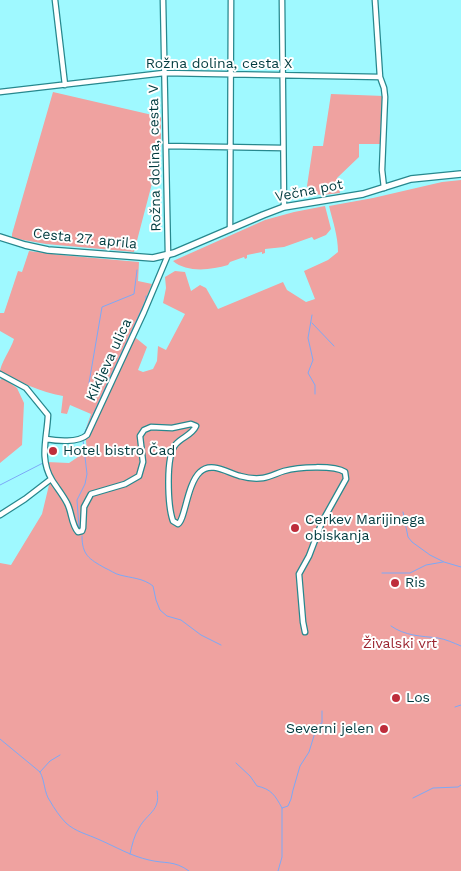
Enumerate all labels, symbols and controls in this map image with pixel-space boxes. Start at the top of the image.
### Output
street label: Rožna dolina, cesta X [146,56,292,72]
street label: Rožna dolina, cesta V [145,84,165,232]
street label: Večna pot [274,176,344,206]
street label: Cesta 27. aprila [32,225,138,253]
street label: Kikljeva ulica [83,316,135,404]
place label: Hotel bistro Čad [63,443,175,459]
marker: Hotel bistro Čad [47,445,59,457]
place label: Cerkev Marijinega obiskanja [305,512,425,544]
marker: Cerkev Marijinega obiskanja [289,522,301,534]
place label: Ris [405,575,425,591]
marker: Ris [389,577,401,589]
park label: Živalski vrt [363,636,437,652]
place label: Los [406,690,430,706]
marker: Los [390,692,402,704]
place label: Severni jelen [286,721,374,737]
marker: Severni jelen [378,723,390,735]

